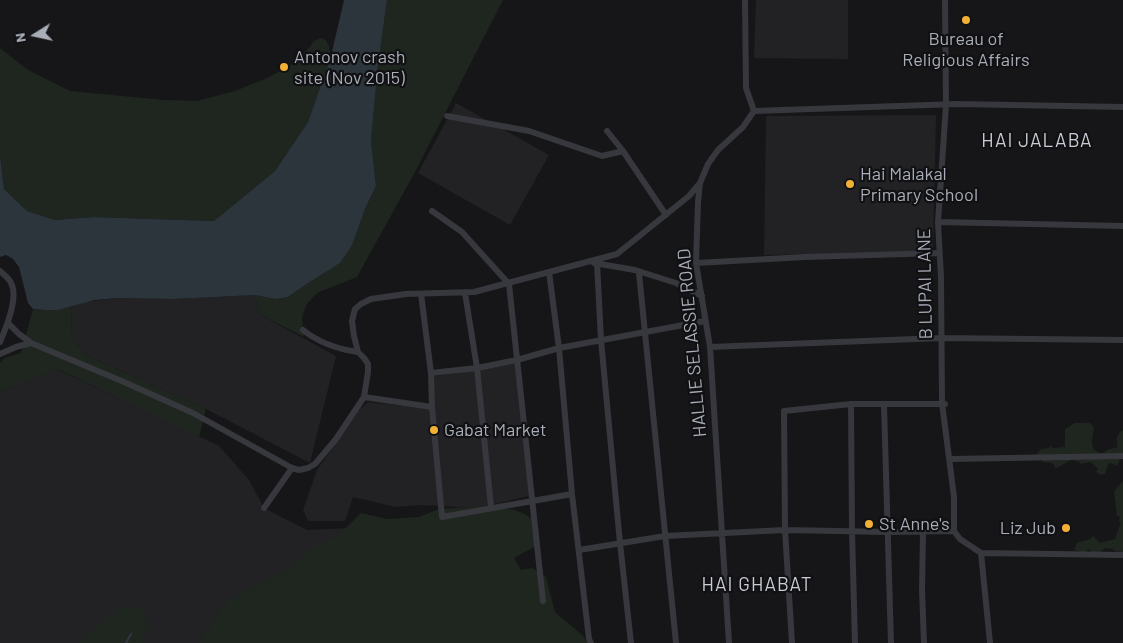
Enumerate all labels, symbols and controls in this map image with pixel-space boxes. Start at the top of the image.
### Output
north arrow [10,10,60,60]
marker: Bureau of Religious Affairs [960,14,972,26]
place label: Bureau of Religious Affairs [902,28,1030,70]
text: N [11,32,29,44]
place label: Antonov crash site (Nov 2015) [294,46,405,88]
marker: Antonov crash site (Nov 2015) [278,61,290,73]
district label: HAI JALABA [980,130,1094,152]
place label: Hai Malakal Primary School [860,163,978,205]
marker: Hai Malakal Primary School [844,178,856,190]
street label: B LUPAI LANE [913,228,937,340]
street label: HALLIE SELASSIE ROAD [673,248,711,438]
place label: Gabat Market [444,419,547,441]
marker: Gabat Market [428,424,440,436]
place label: St Anne's [879,513,950,535]
place label: Liz Jub [1000,517,1056,539]
marker: St Anne's [863,518,875,530]
marker: Liz Jub [1060,522,1072,534]
district label: HAI GHABAT [700,574,814,596]

